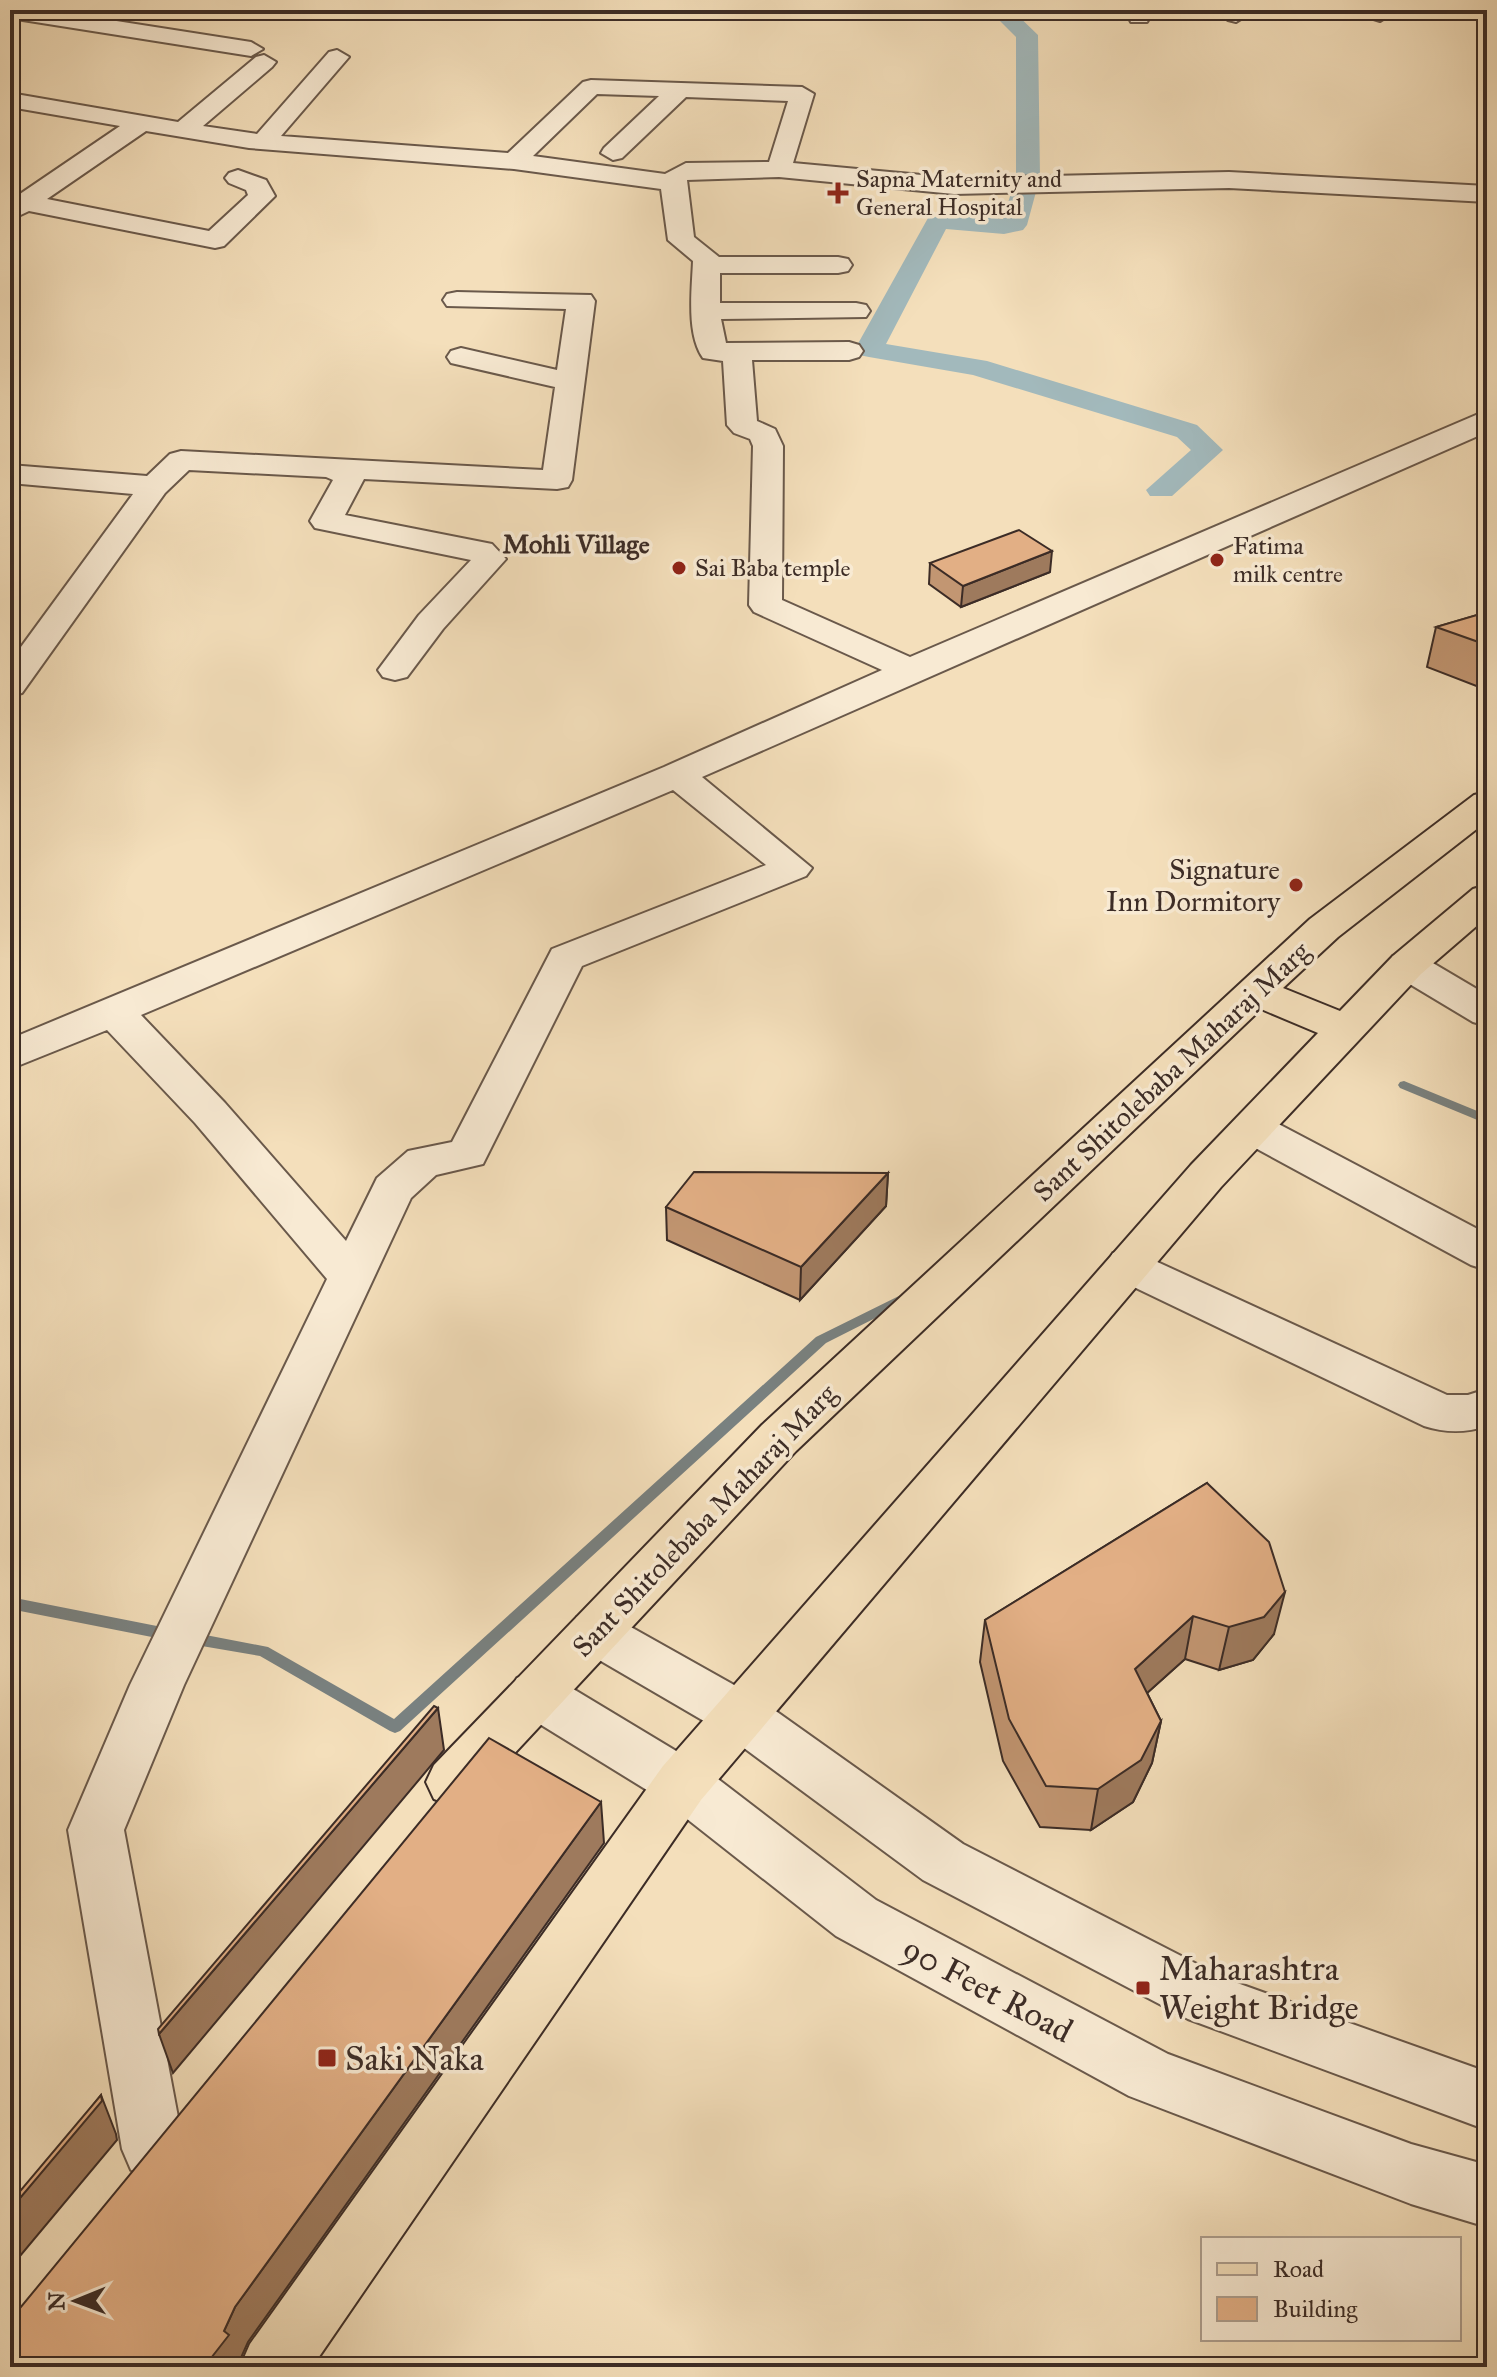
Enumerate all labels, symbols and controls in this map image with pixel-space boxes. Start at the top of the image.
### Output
place label: Sapna Maternity and General Hospital [856,164,1062,222]
marker: Sapna Maternity and General Hospital [827,182,849,204]
district label: Mohli Village [502,528,650,561]
place label: Fatima milk centre [1233,531,1343,589]
marker: Fatima milk centre [1208,551,1226,569]
place label: Sai Baba temple [695,553,851,583]
marker: Sai Baba temple [670,559,688,577]
place label: Signature Inn Dormitory [1106,852,1281,919]
marker: Signature Inn Dormitory [1287,876,1305,894]
street label: Sant Shitolebaba Maharaj Marg [1026,933,1318,1209]
street label: Sant Shitolebaba Maharaj Marg [565,1376,845,1664]
street label: 90 Feet Road [895,1927,1080,2052]
place label: Maharashtra Weight Bridge [1159,1948,1359,2028]
marker: Maharashtra Weight Bridge [1134,1979,1152,1997]
place label: Saki Naka [345,2038,485,2079]
marker: Saki Naka [316,2047,338,2069]
legend [1201,2237,1461,2341]
text: Road [1273,2254,1324,2284]
north arrow [36,2261,116,2341]
text: N [43,2291,70,2311]
text: Building [1273,2294,1358,2324]

